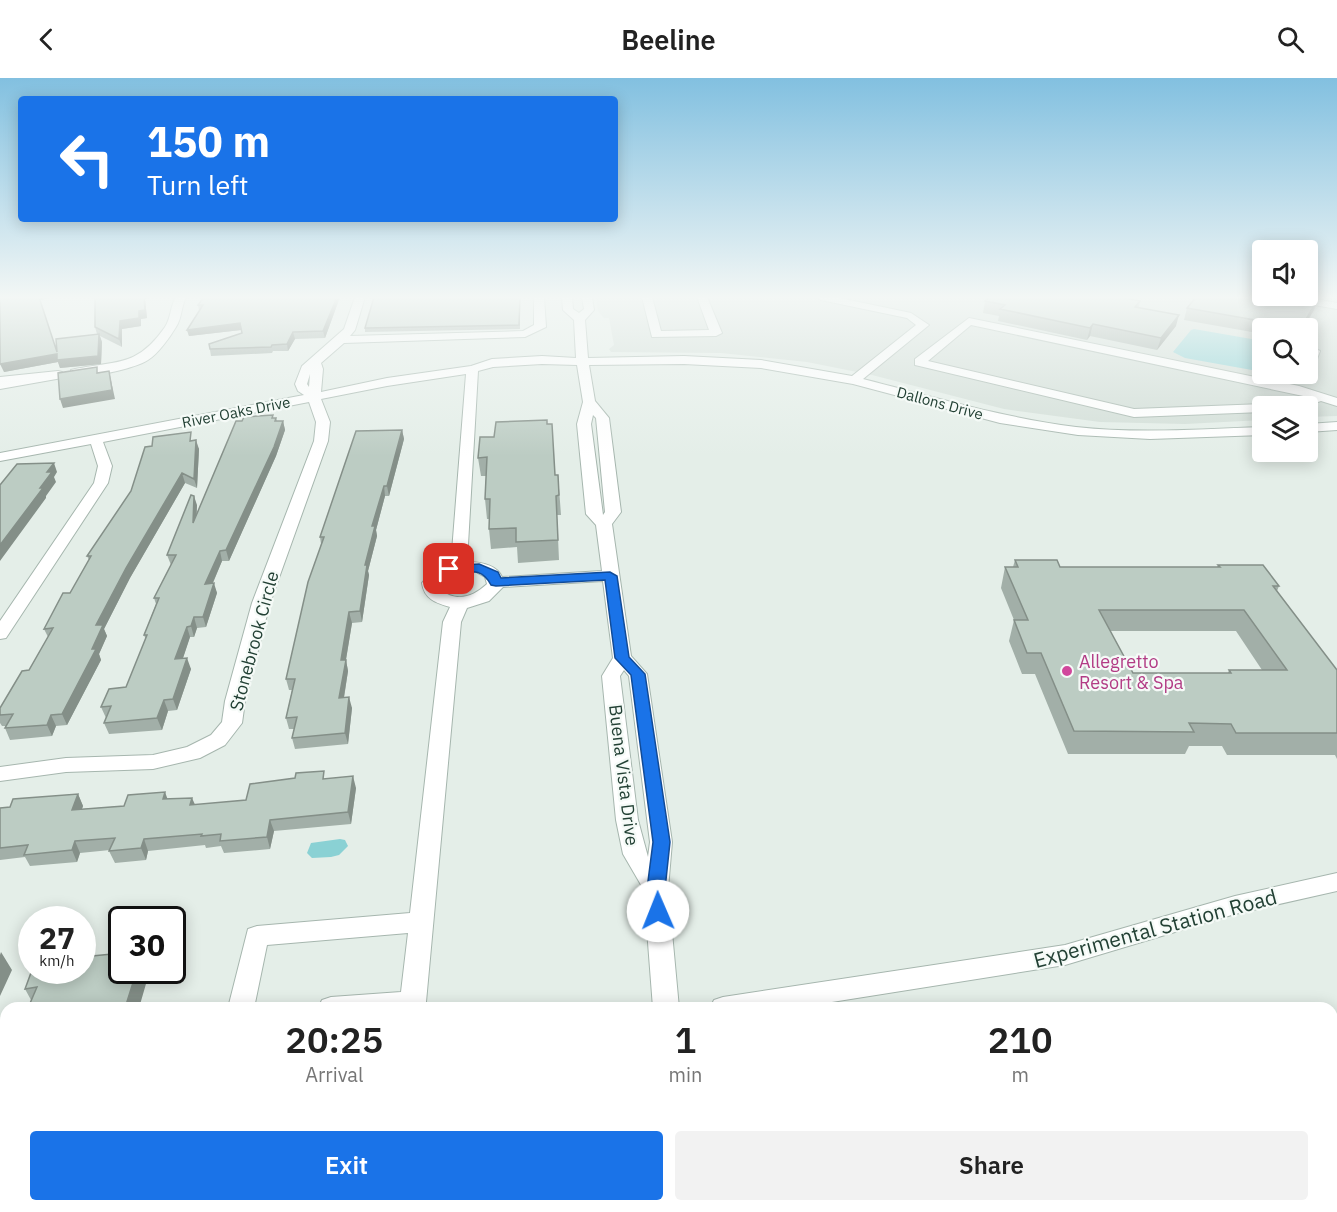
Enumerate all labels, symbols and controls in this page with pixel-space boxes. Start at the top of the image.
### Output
text: Beeline [621,22,716,57]
icon: back [30,23,63,56]
icon: search [1274,23,1307,56]
text: 150 m [147,114,270,169]
icon: left [48,120,126,198]
text: Turn left [147,167,248,202]
map controls [1252,240,1318,462]
button: sound [1252,240,1318,306]
button: search [1252,318,1318,384]
street label: Dallons Drive [895,382,985,424]
street label: River Oaks Drive [180,392,292,432]
button: layers [1252,396,1318,462]
pin [423,543,474,594]
icon: arrive [432,552,465,585]
street label: Stonebrook Circle [224,568,284,713]
place label: Allegretto Resort & Spa [1079,650,1184,694]
marker: Allegretto Resort & Spa [1060,664,1074,678]
street label: Buena Vista Drive [604,703,644,847]
position arrow [626,879,690,943]
street label: Experimental Station Road [1030,882,1280,974]
speed limit sign: 30 [108,906,186,984]
text: 27 [39,918,75,957]
text: km/h [39,951,75,970]
text: 20:25 [285,1016,383,1063]
text: 1 [675,1016,696,1063]
text: 210 [988,1016,1053,1063]
text: Arrival [305,1061,363,1088]
text: min [669,1061,702,1088]
text: m [1011,1061,1029,1088]
button: Exit [30,1131,663,1200]
button: Share [675,1131,1308,1200]

